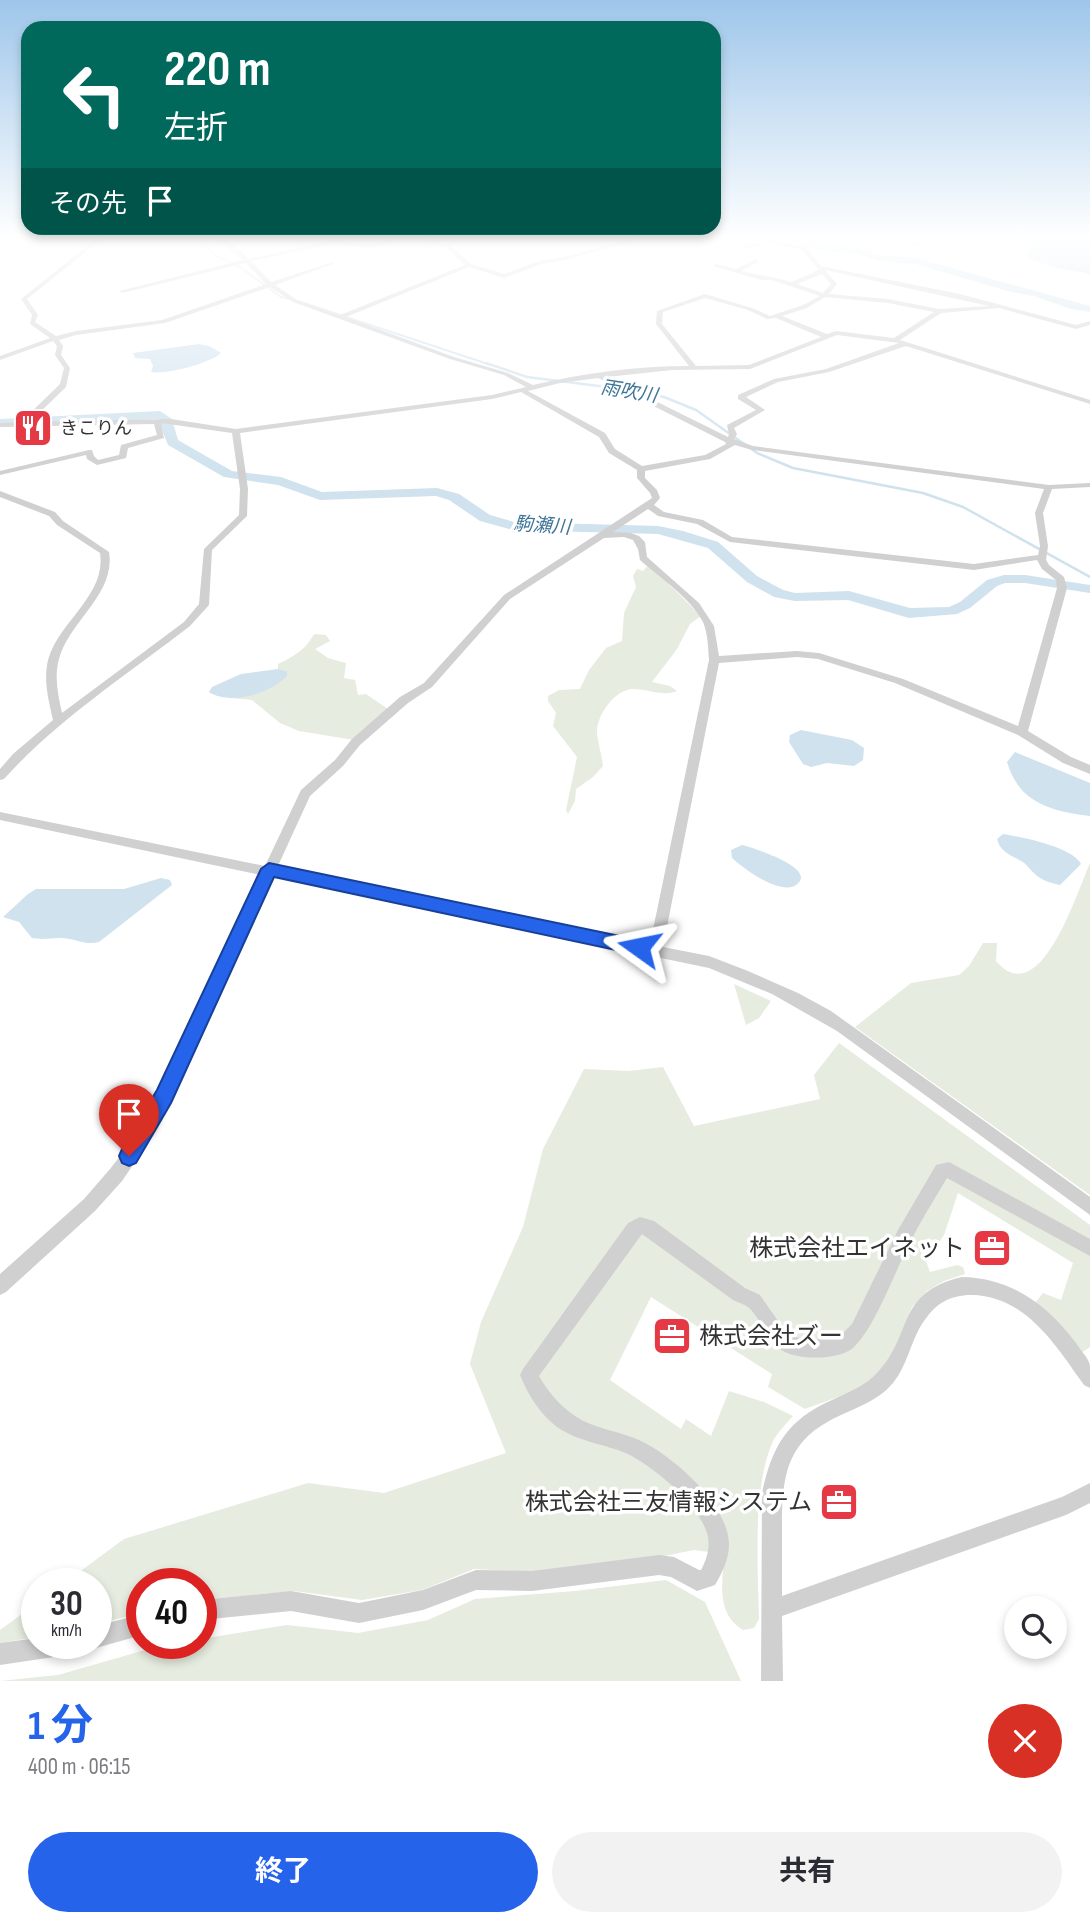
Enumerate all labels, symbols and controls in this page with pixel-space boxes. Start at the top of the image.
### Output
text: 220 m [164,41,270,100]
icon: left [49,49,140,140]
text: 左折 [164,109,228,148]
icon: arrive [141,182,179,220]
text: その先 [49,189,127,220]
water label: 雨吹川 [599,376,661,408]
restaurant icon: きこりん [12,407,54,449]
place label: きこりん [60,418,132,439]
water label: 駒瀬川 [513,513,573,540]
position arrow [602,910,676,984]
pin [99,1084,159,1156]
icon: arrive [110,1095,148,1133]
office icon: 株式会社エイネット [971,1227,1013,1269]
place label: 株式会社エイネット [749,1234,965,1263]
office icon: 株式会社ズー [651,1315,693,1357]
place label: 株式会社ズー [699,1322,843,1351]
office icon: 株式会社三友情報システム [818,1481,860,1523]
place label: 株式会社三友情報システム [525,1488,812,1517]
speed limit sign: 40 [126,1568,217,1659]
text: 30 [50,1583,83,1626]
map controls [1004,1596,1067,1659]
button: search [1004,1596,1067,1659]
text: km/h [51,1620,82,1641]
text: 1 分 [28,1701,93,1752]
button: close [988,1704,1062,1778]
text: 400 m · 06:15 [28,1753,130,1781]
button: 終了 [28,1832,538,1912]
button: 共有 [552,1832,1062,1912]

